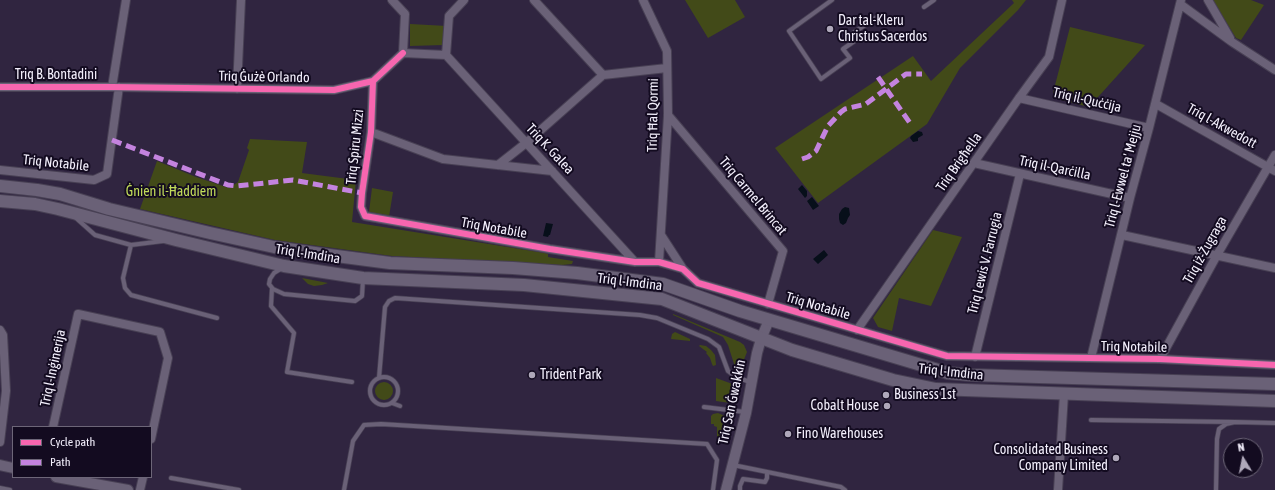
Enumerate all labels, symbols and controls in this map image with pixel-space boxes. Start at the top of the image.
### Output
place label: Dar tal-Kleru Christus Sacerdos [838,13,927,46]
marker: Dar tal-Kleru Christus Sacerdos [825,24,835,34]
street label: Triq B. Bontadini [15,67,97,83]
street label: Triq Ġużè Orlando [218,68,310,86]
street label: Triq Ħal Qormi [644,78,662,152]
street label: Triq il-Quċċija [1051,84,1123,116]
street label: Triq l-Akwedott [1184,100,1260,152]
street label: Triq Spiru Mizzi [343,109,367,185]
street label: Triq K. Galea [522,120,578,178]
street label: Triq l-Ewwel ta' Mejju [1101,122,1145,230]
street label: Triq Brigħella [933,129,985,195]
street label: Triq Notabile [22,151,90,175]
street label: Triq il-Qarċilla [1018,152,1092,184]
street label: Triq Carmel Brincat [715,154,791,238]
park label: Ġnien il-Ħaddiem [126,184,216,200]
street label: Triq Lewis V. Farrugia [964,210,1006,316]
street label: Triq iż-Żugraga [1180,213,1230,287]
street label: Triq Notabile [460,214,528,242]
street label: Triq l-Imdina [274,241,342,267]
street label: Triq l-Imdina [597,270,663,294]
street label: Triq Notabile [784,289,852,323]
street label: Triq l-Inġinerija [37,328,69,408]
street label: Triq Notabile [1101,338,1167,356]
street label: Triq San Ġwakkin [715,358,749,446]
street label: Triq l-Imdina [918,360,984,384]
place label: Trident Park [540,367,602,383]
marker: Trident Park [527,370,537,380]
place label: Business 1st [894,387,956,403]
marker: Business 1st [881,390,891,400]
place label: Cobalt House [811,398,879,414]
marker: Cobalt House [882,401,892,411]
legend [12,426,152,478]
place label: Fino Warehouses [796,426,883,442]
marker: Fino Warehouses [783,429,793,439]
text: Cycle path [50,435,95,449]
north arrow [1223,438,1263,478]
text: N [1237,441,1245,454]
place label: Consolidated Business Company Limited [993,442,1108,474]
marker: Consolidated Business Company Limited [1111,453,1121,463]
text: Path [50,455,71,469]

